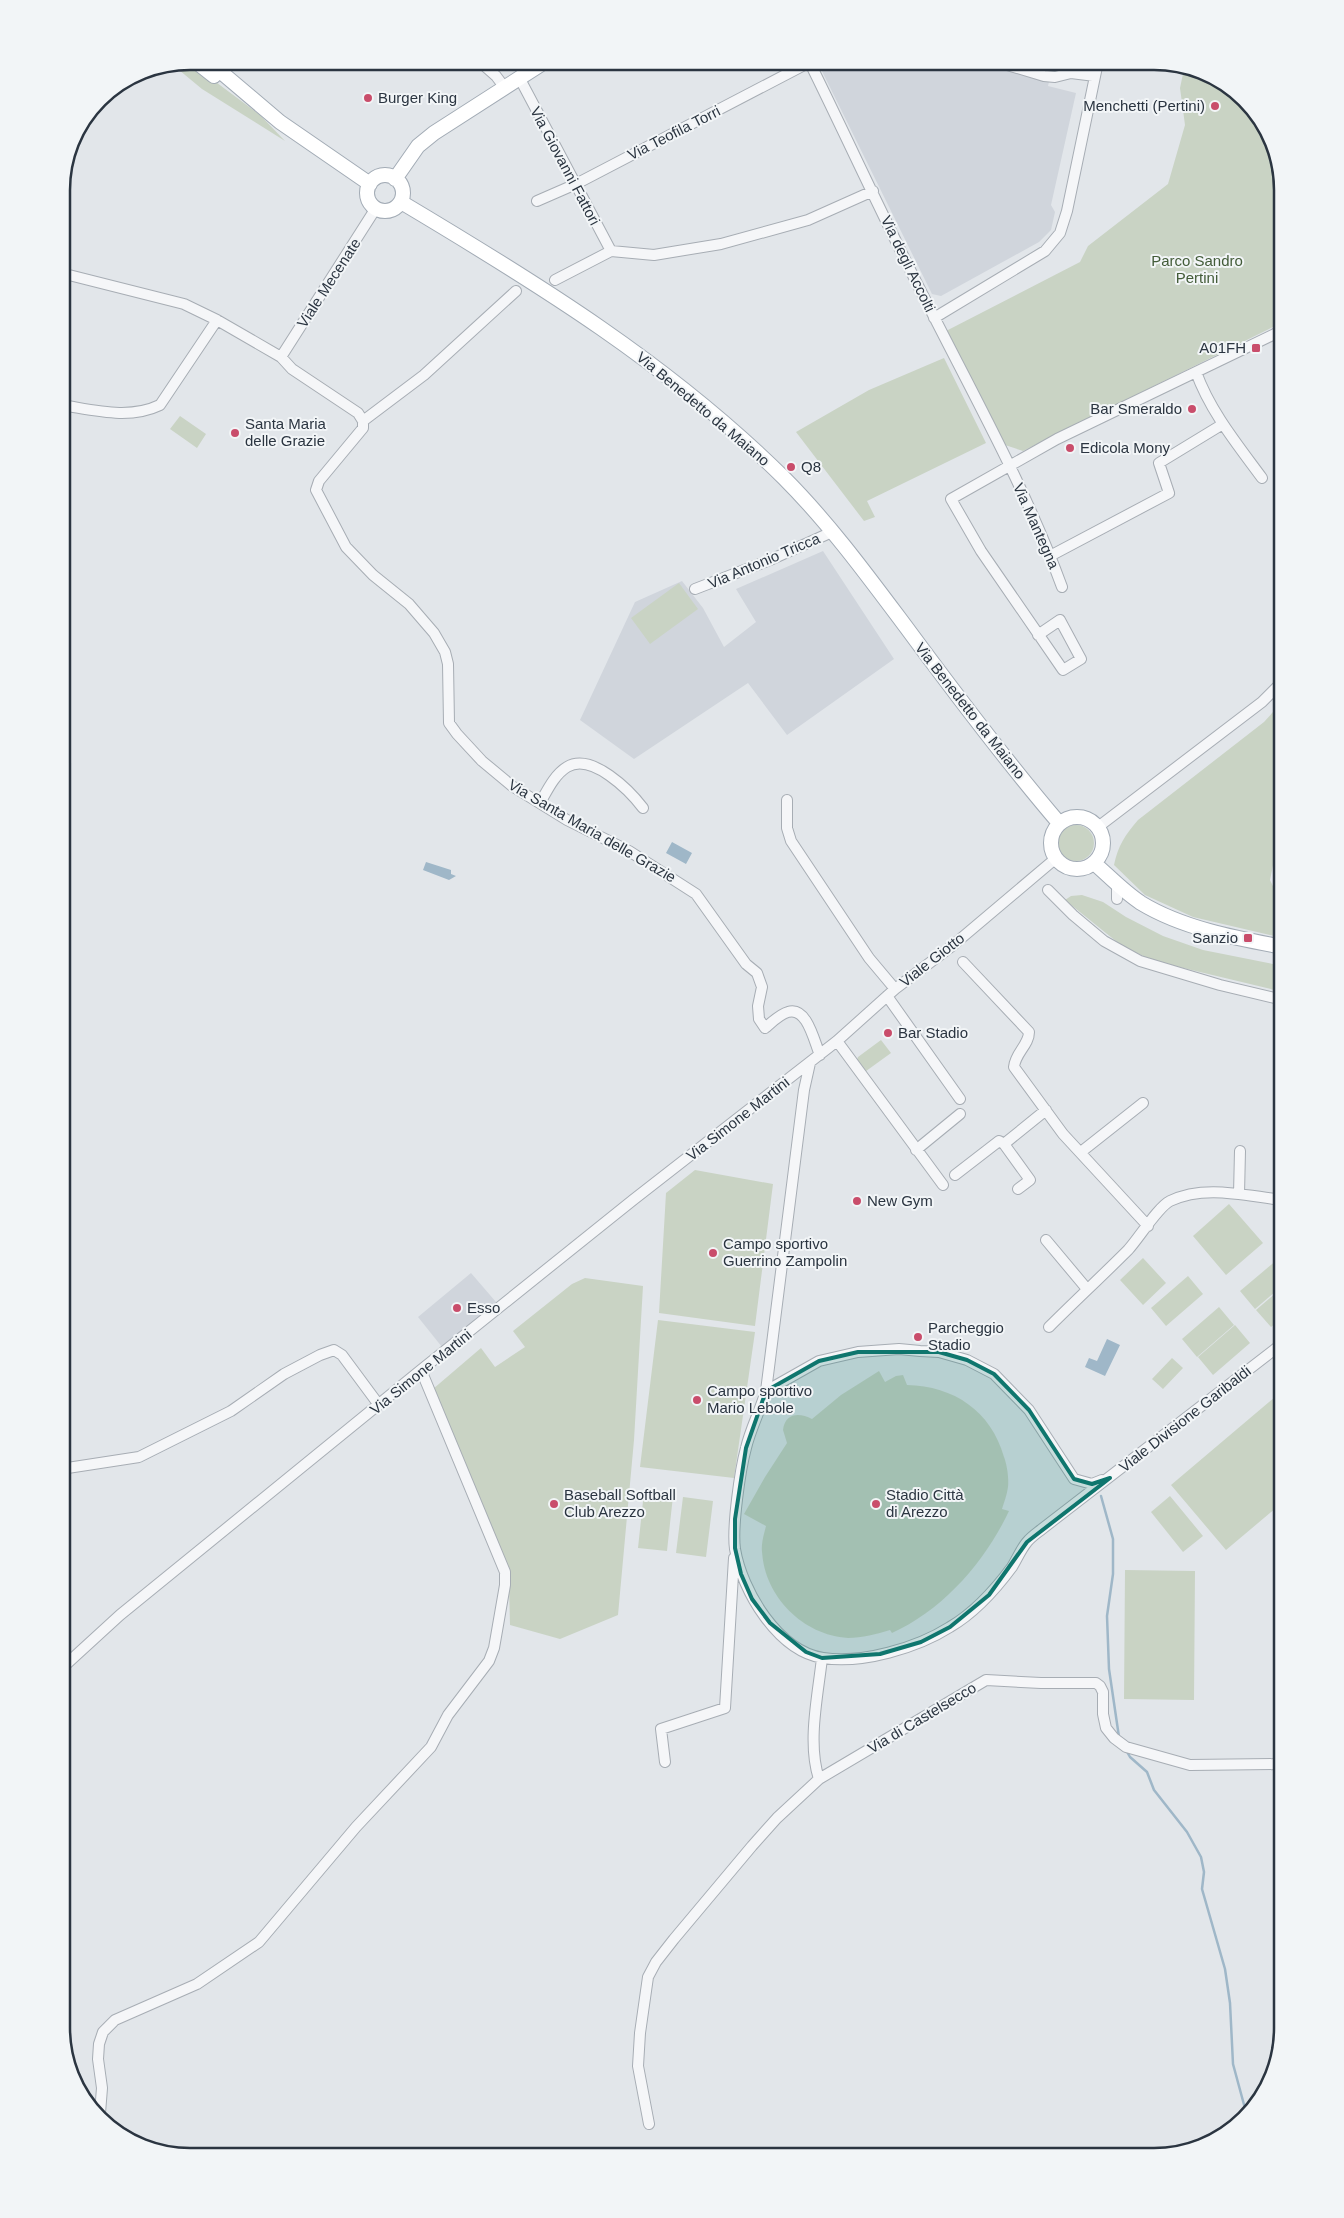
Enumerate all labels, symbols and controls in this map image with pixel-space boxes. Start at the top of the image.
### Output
place label: Burger King [378,89,457,106]
marker: Burger King [362,92,374,104]
place label: Menchetti (Pertini) [1083,97,1205,114]
marker: Menchetti (Pertini) [1209,100,1221,112]
street label: Via Teofila Torri [625,102,723,163]
street label: Via Giovanni Fattori [527,104,604,228]
street label: Via degli Accolti [878,213,939,315]
street label: Viale Mecenate [293,235,364,331]
park label: Parco Sandro Pertini [1151,252,1243,286]
place label: A01FH [1199,339,1246,356]
marker: A01FH [1250,342,1262,354]
street label: Via Benedetto da Maiano [633,348,773,469]
place label: Bar Smeraldo [1090,400,1182,417]
marker: Bar Smeraldo [1186,403,1198,415]
place label: Santa Maria delle Grazie [245,415,327,449]
marker: Santa Maria delle Grazie [229,427,241,439]
place label: Edicola Mony [1080,439,1171,456]
marker: Edicola Mony [1064,442,1076,454]
place label: Q8 [801,458,821,475]
marker: Q8 [785,461,797,473]
street label: Via Mantegna [1010,480,1063,572]
street label: Via Antonio Tricca [705,529,823,592]
street label: Via Benedetto da Maiano [912,639,1029,782]
street label: Via Santa Maria delle Grazie [505,776,679,886]
street label: Viale Giotto [896,929,967,990]
place label: Sanzio [1192,929,1238,946]
marker: Sanzio [1242,932,1254,944]
place label: Bar Stadio [898,1024,968,1041]
marker: Bar Stadio [882,1027,894,1039]
street label: Via Simone Martini [683,1073,792,1164]
place label: New Gym [867,1192,933,1209]
marker: New Gym [851,1195,863,1207]
place label: Campo sportivo Guerrino Zampolin [723,1235,847,1269]
marker: Campo sportivo Guerrino Zampolin [707,1247,719,1259]
place label: Esso [467,1299,500,1316]
marker: Esso [451,1302,463,1314]
place label: Parcheggio Stadio [928,1319,1004,1353]
street label: Via Simone Martini [367,1325,475,1418]
marker: Parcheggio Stadio [912,1331,924,1343]
street label: Viale Divisione Garibaldi [1116,1362,1254,1475]
place label: Campo sportivo Mario Lebole [707,1382,812,1416]
marker: Campo sportivo Mario Lebole [691,1394,703,1406]
place label: Baseball Softball Club Arezzo [564,1486,676,1520]
place label: Stadio Città di Arezzo [886,1486,964,1520]
marker: Baseball Softball Club Arezzo [548,1498,560,1510]
marker: Stadio Città di Arezzo [870,1498,882,1510]
street label: Via di Castelsecco [865,1679,979,1757]

